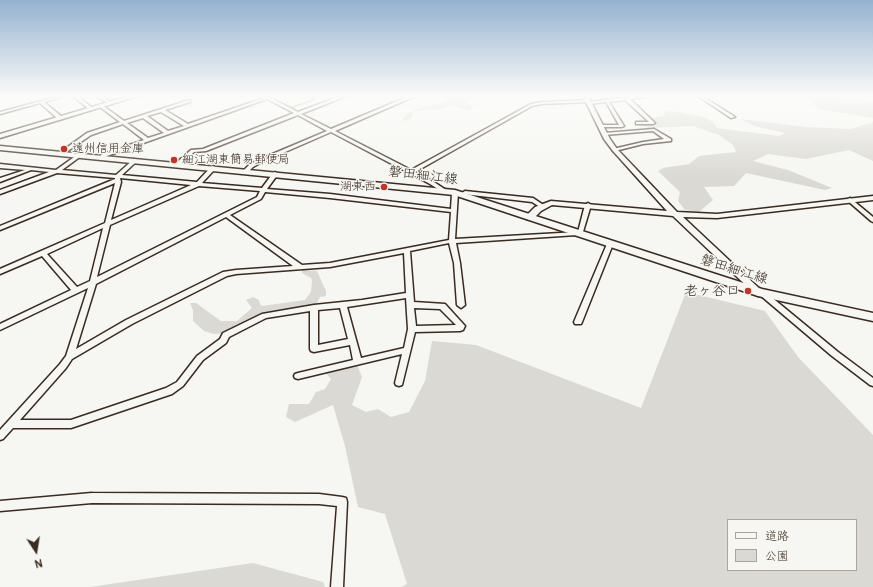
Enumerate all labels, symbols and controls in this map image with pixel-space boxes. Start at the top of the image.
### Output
place label: 遠州信用金庫 [72,142,144,156]
marker: 遠州信用金庫 [59,144,69,154]
place label: 細江湖東簡易郵便局 [182,153,290,167]
marker: 細江湖東簡易郵便局 [169,155,179,165]
street label: 磐田細江線 [387,163,459,189]
place label: 湖東西 [340,180,376,194]
marker: 湖東西 [379,182,389,192]
street label: 磐田細江線 [698,252,770,288]
place label: 老ヶ谷口 [684,283,740,299]
marker: 老ヶ谷口 [743,286,753,296]
legend [727,519,857,571]
text: 道路 [765,529,789,544]
north arrow [16,531,56,571]
text: 公園 [765,549,789,564]
text: N [34,556,44,570]

